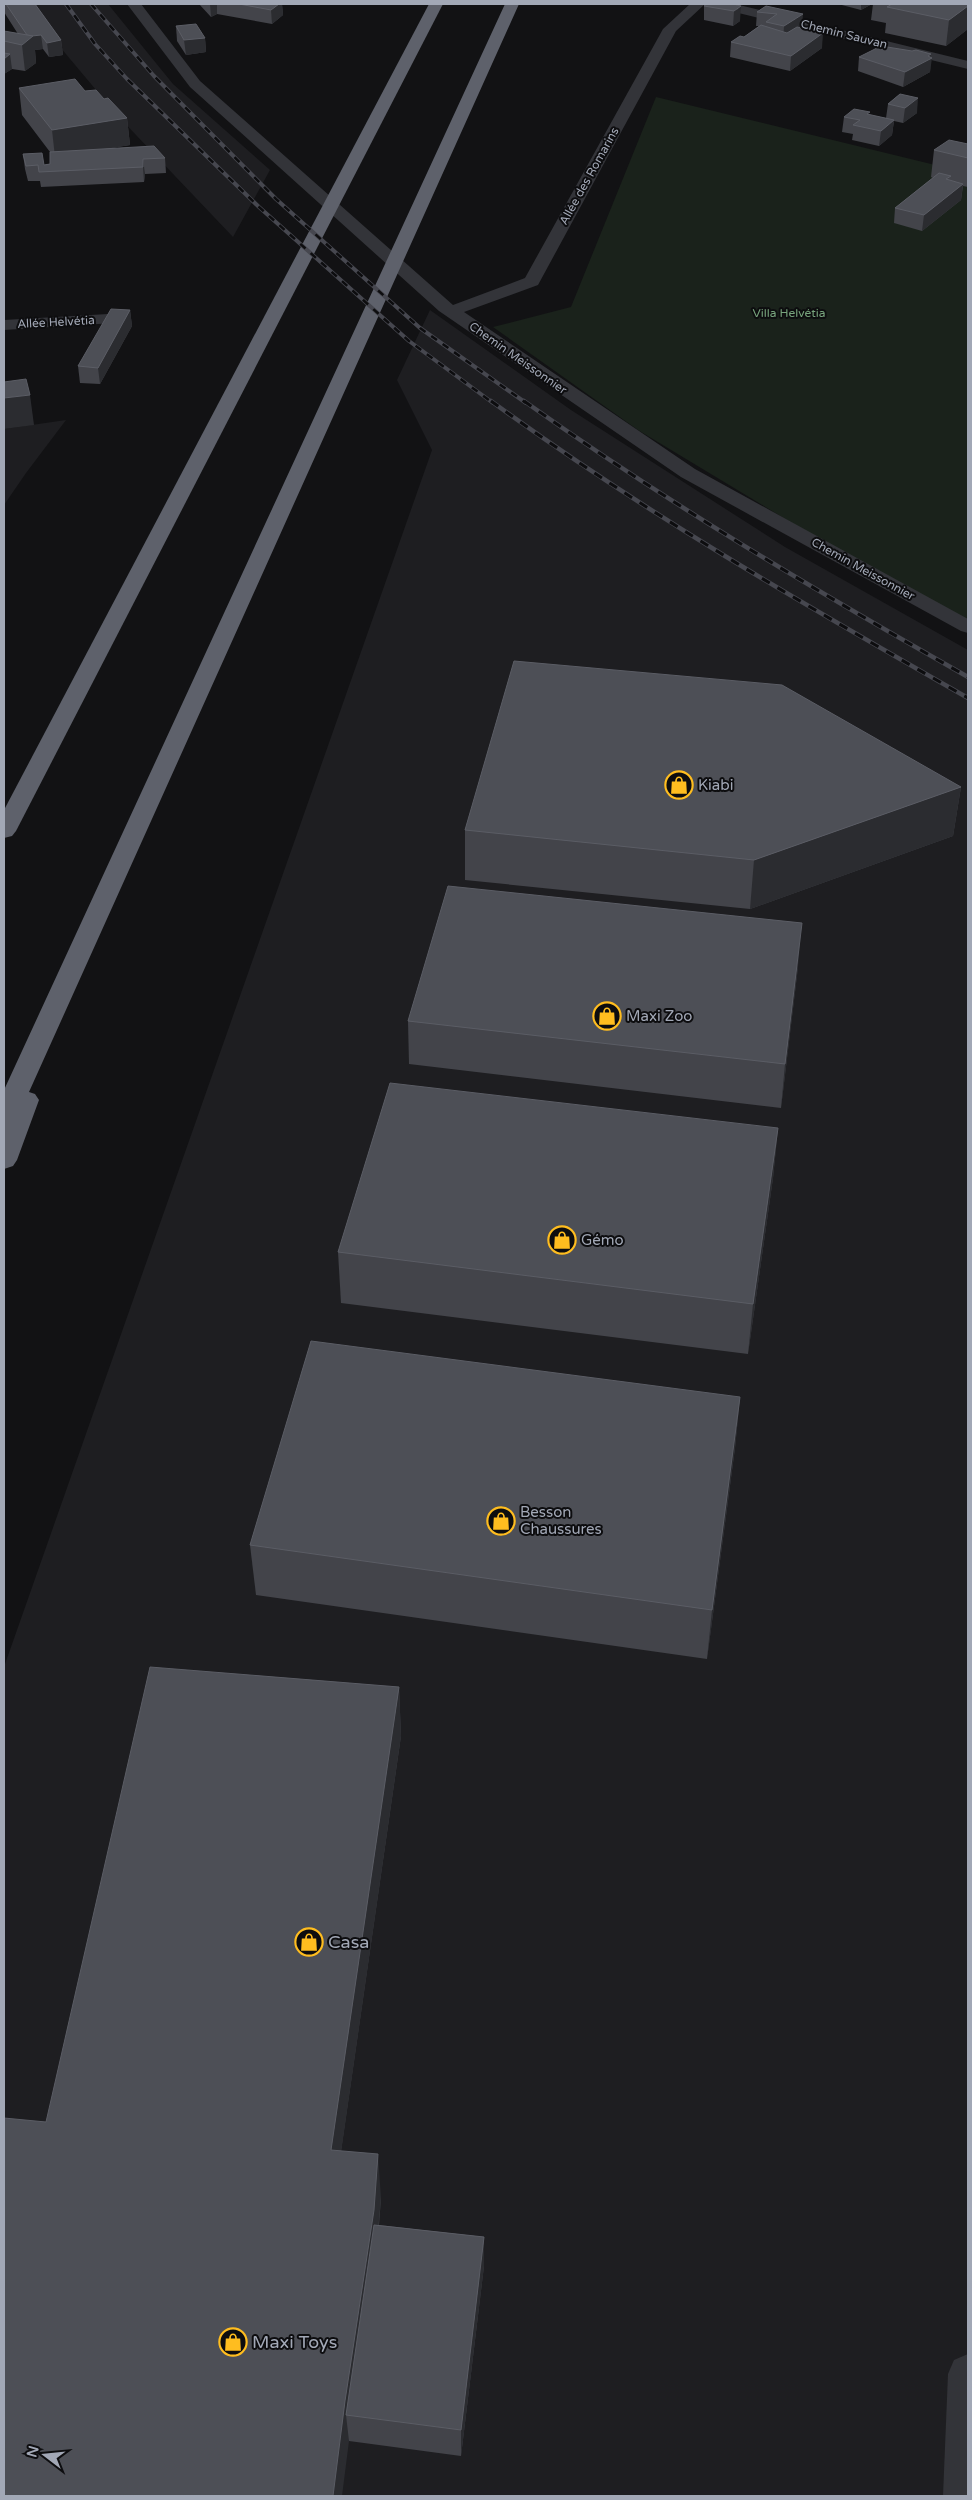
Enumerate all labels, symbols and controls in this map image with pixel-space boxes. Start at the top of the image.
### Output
street label: Chemin Sauvan [799,16,889,52]
street label: Allée des Romarins [556,125,622,227]
park label: Villa Helvétia [752,306,826,320]
street label: Allée Helvétia [17,313,95,331]
street label: Chemin Meissonnier [467,319,570,397]
street label: Chemin Meissonnier [809,535,917,603]
shop icon: Kiabi [664,770,694,800]
place label: Kiabi [698,776,733,794]
shop icon: Maxi Zoo [592,1001,622,1031]
place label: Maxi Zoo [626,1007,692,1025]
shop icon: Gémo [547,1225,577,1255]
place label: Gémo [581,1231,624,1249]
place label: Besson Chaussures [520,1503,602,1538]
shop icon: Besson Chaussures [486,1506,516,1536]
shop icon: Casa [294,1927,324,1957]
place label: Casa [328,1931,369,1953]
shop icon: Maxi Toys [218,2327,248,2357]
place label: Maxi Toys [252,2331,337,2353]
north arrow [20,2430,70,2480]
text: N [23,2444,43,2459]

